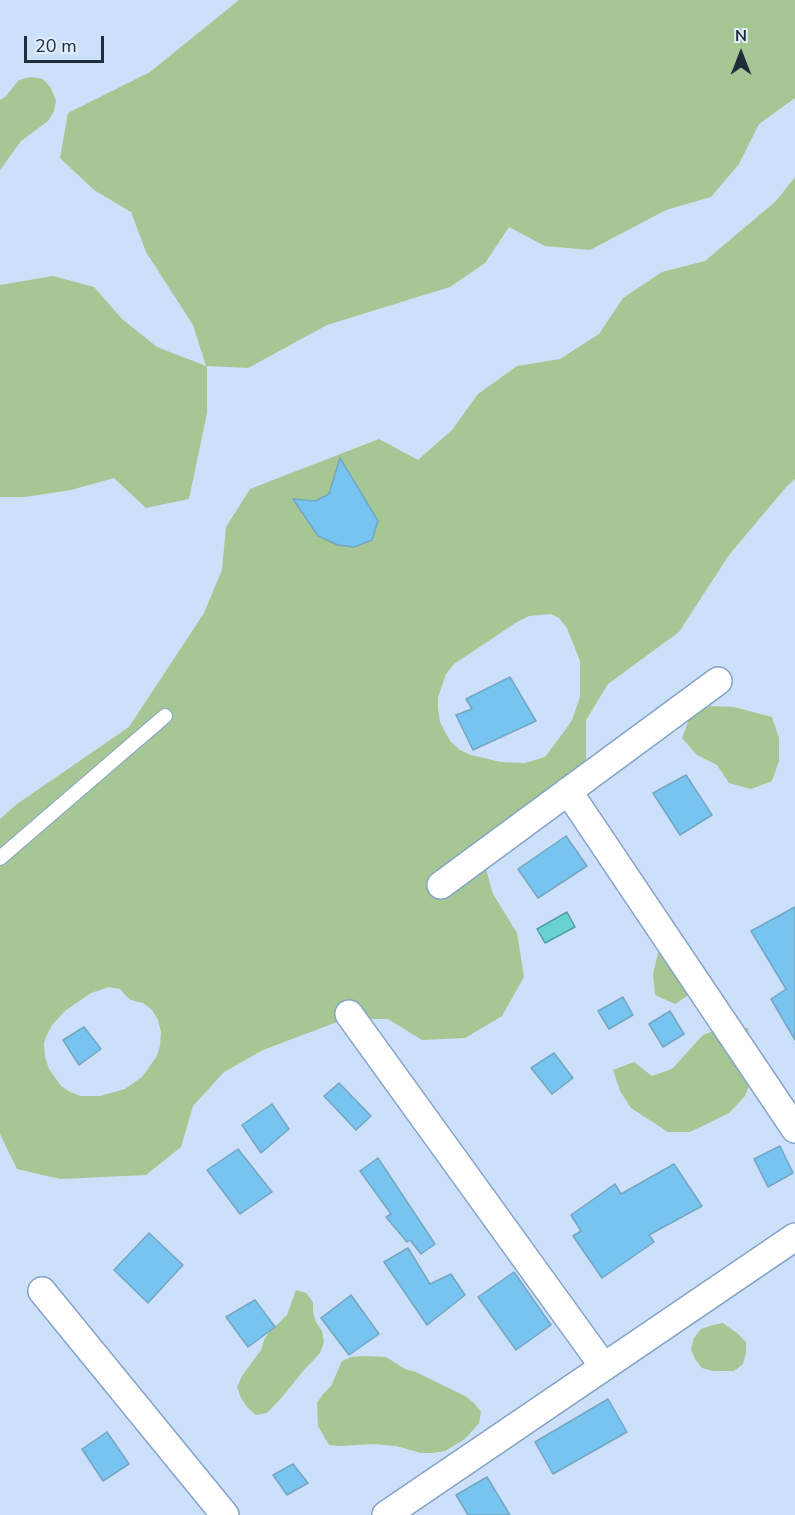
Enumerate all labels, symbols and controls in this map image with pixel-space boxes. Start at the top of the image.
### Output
scale bar [27,24,106,62]
north arrow [711,24,771,84]
text: N [735,25,747,47]
text: 20 m [35,34,77,58]

